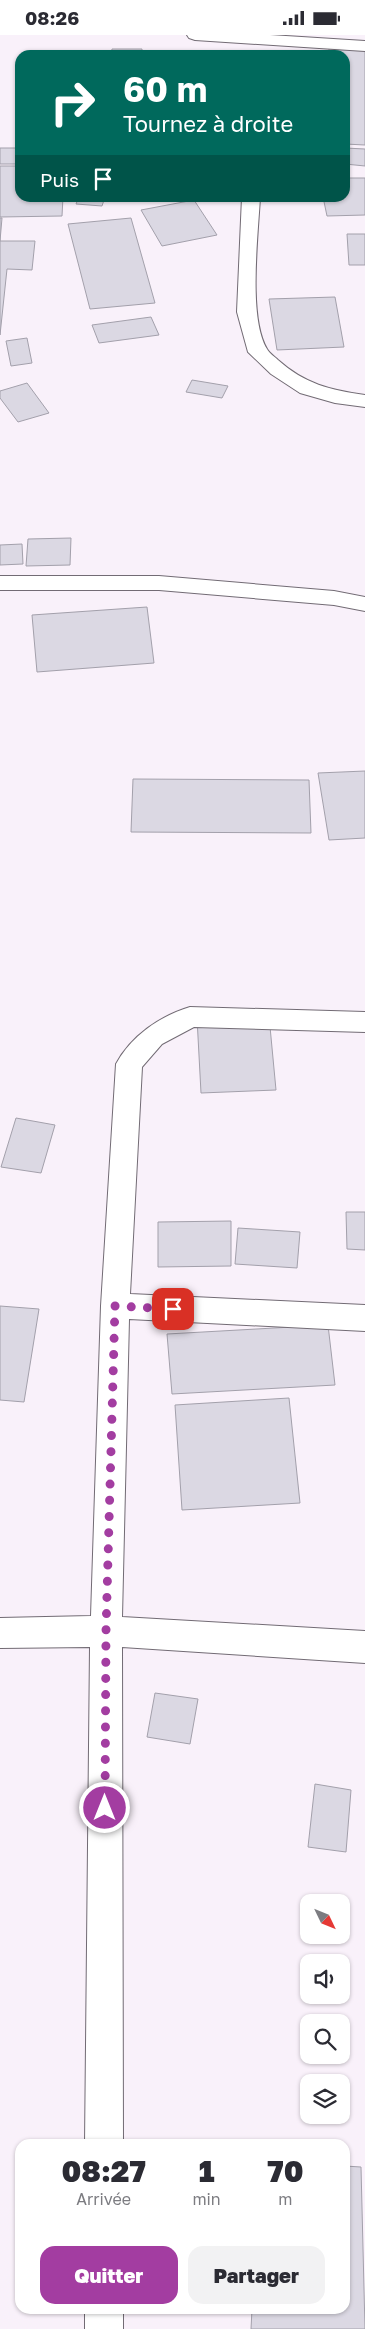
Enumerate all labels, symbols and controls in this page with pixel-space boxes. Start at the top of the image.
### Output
text: 08:26 [25,6,79,29]
text: 60 m [123,68,207,110]
icon: right [40,70,105,135]
text: Tournez à droite [123,110,293,137]
icon: arrive [89,165,117,193]
text: Puis [40,168,79,191]
pin [152,1288,194,1330]
icon: arrive [159,1295,187,1323]
position arrow [78,1781,130,1833]
north arrow [300,1894,350,1944]
map controls [300,1894,350,2124]
button: sound [300,1954,350,2004]
button: search [300,2014,350,2064]
button: layers [300,2074,350,2124]
text: 08:27 [62,2153,146,2189]
text: 1 [199,2153,214,2189]
text: 70 [267,2153,303,2189]
text: Arrivée [76,2189,131,2209]
text: min [192,2189,221,2209]
text: m [278,2189,292,2209]
button: Quitter [40,2246,178,2304]
button: Partager [188,2246,325,2304]

